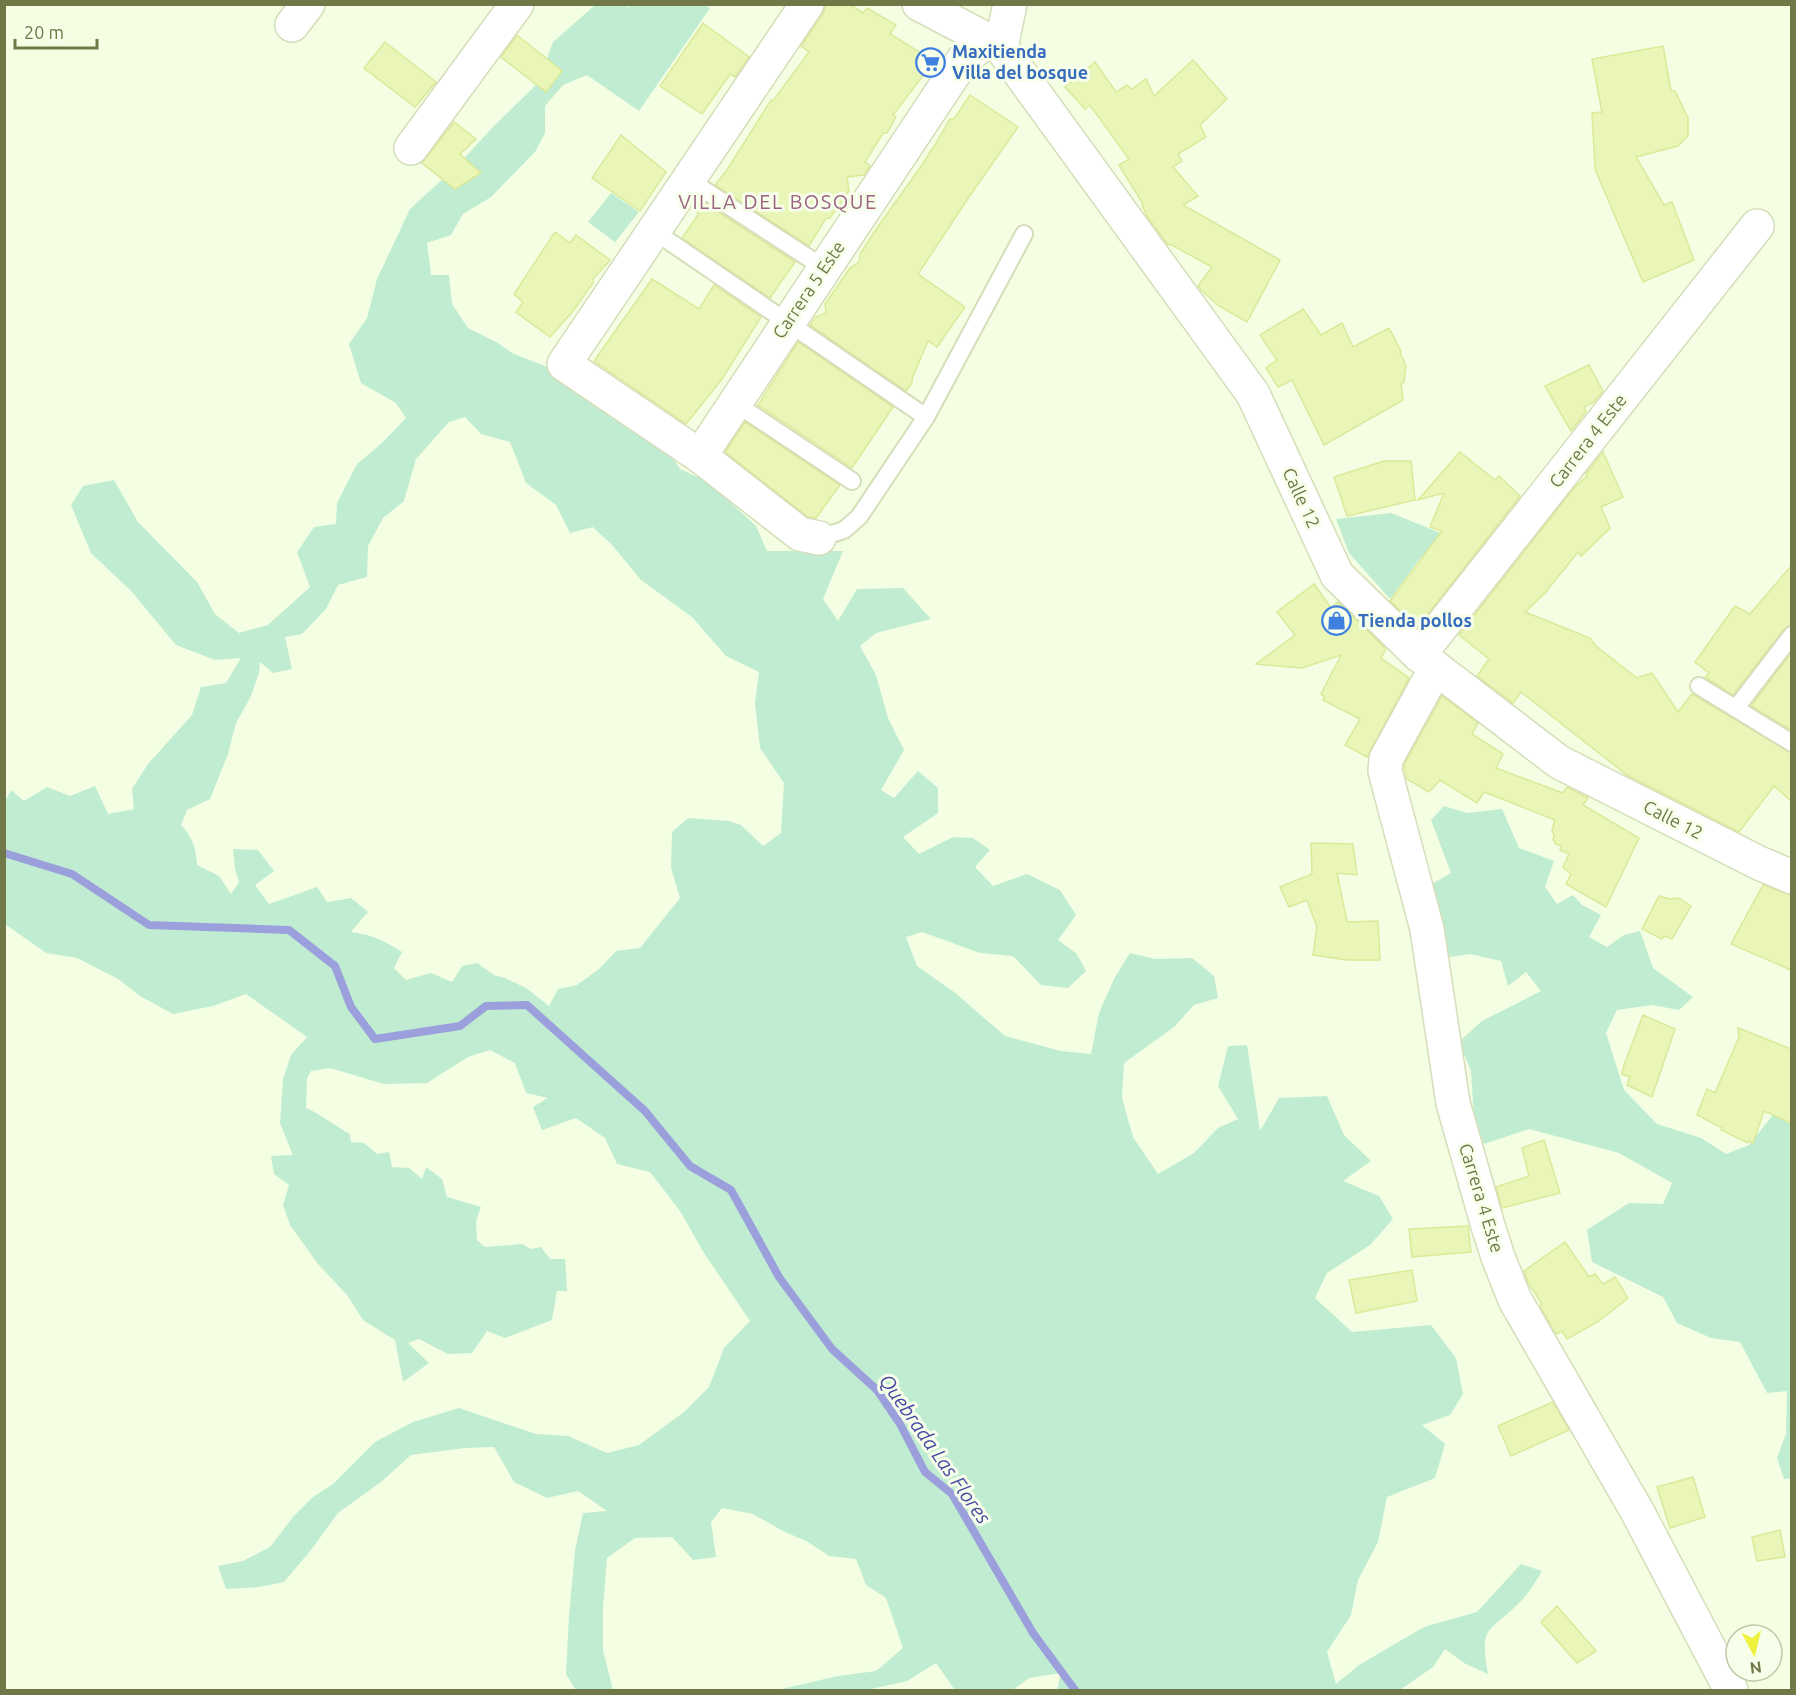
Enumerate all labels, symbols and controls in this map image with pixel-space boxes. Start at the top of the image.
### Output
scale bar [15,12,98,50]
text: 20 m [24,22,64,42]
place label: Maxitienda Villa del bosque [952,41,1088,82]
supermarket icon: Maxitienda Villa del bosque [915,46,947,78]
district label: VILLA DEL BOSQUE [678,190,878,213]
street label: Carrera 5 Este [768,237,848,342]
street label: Carrera 4 Este [1544,390,1630,491]
street label: Calle 12 [1279,464,1325,531]
shop icon: Tienda pollos [1321,605,1353,637]
place label: Tienda pollos [1358,610,1472,630]
street label: Calle 12 [1640,796,1707,843]
street label: Carrera 4 Este [1456,1141,1508,1255]
water label: Quebrada Las Flores [874,1369,996,1529]
north arrow [1724,1623,1784,1683]
text: N [1749,1658,1763,1678]

